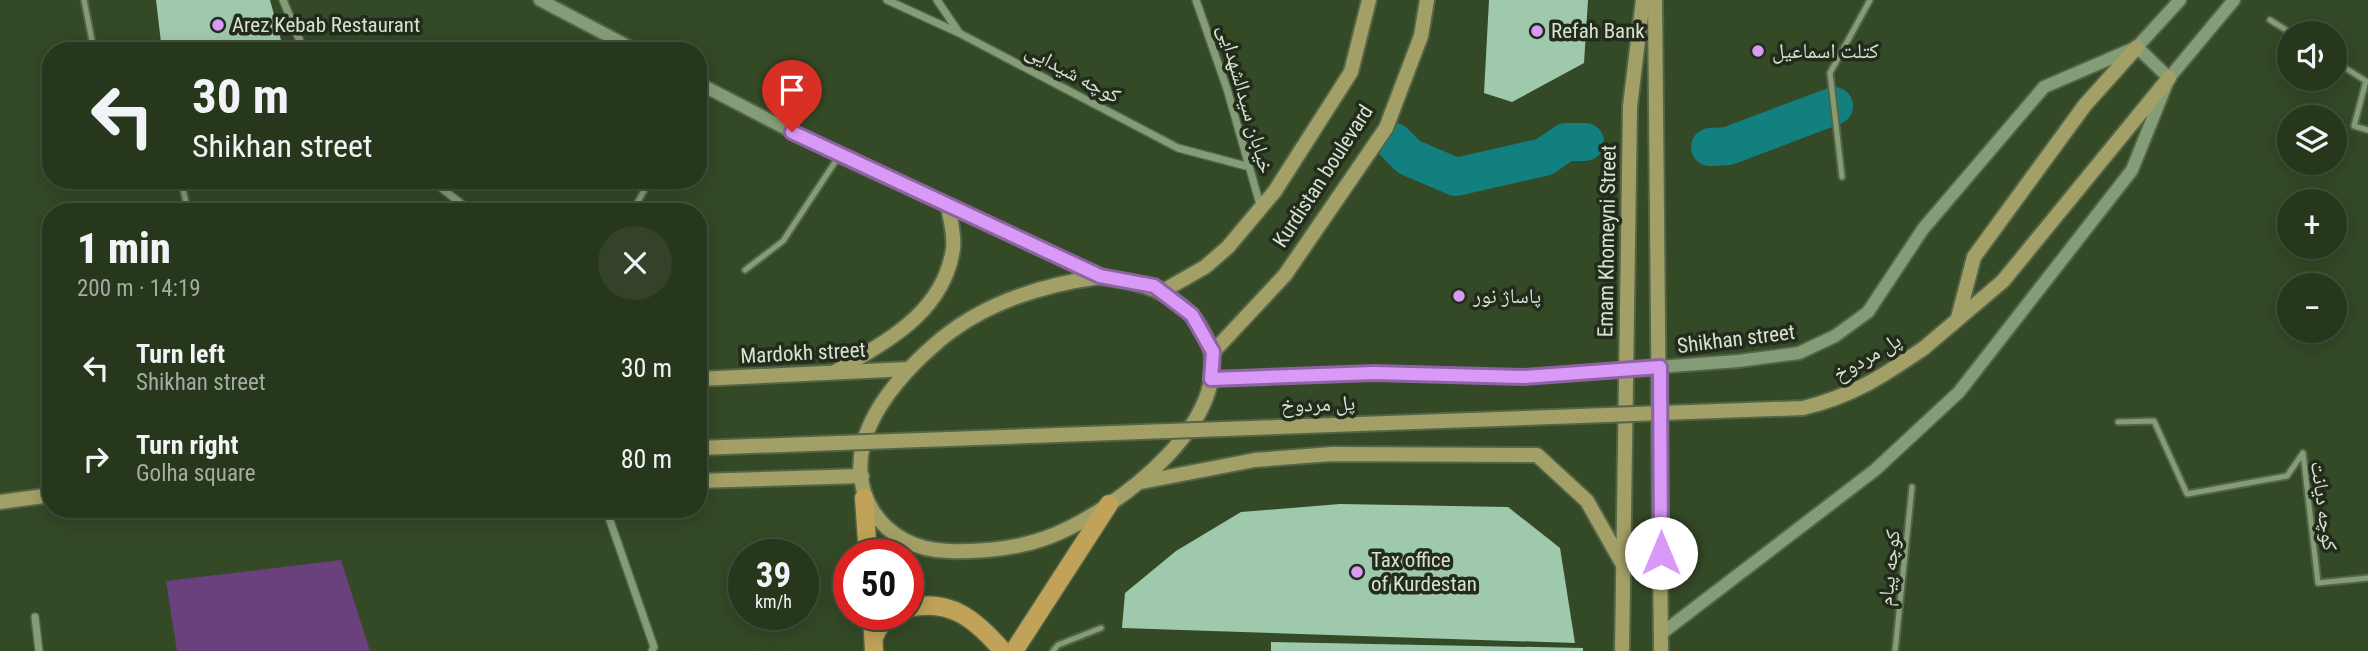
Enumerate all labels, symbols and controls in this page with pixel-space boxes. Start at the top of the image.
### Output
place label: Arez Kebab Restaurant [232,13,420,37]
marker: Arez Kebab Restaurant [210,17,226,33]
place label: Refah Bank [1551,19,1645,43]
map controls [2277,21,2347,343]
button: sound [2277,21,2347,91]
street label: خیابان سیدالشهدایی [1212,22,1279,176]
marker: Refah Bank [1529,23,1545,39]
street label: کوچه شیدایی [1021,38,1125,109]
place label: کتلت اسماعیل [1772,39,1879,64]
marker: کتلت اسماعیل [1750,43,1766,59]
pin [762,60,822,132]
text: 30 m [192,68,289,125]
icon: left [77,70,168,161]
icon: arrive [773,71,811,109]
street label: Kurdistan boulevard [1268,100,1378,252]
button: layers [2277,105,2347,175]
text: Shikhan street [192,127,372,165]
street label: Emam Khomeyni Street [1593,145,1621,337]
button: + [2277,189,2347,259]
text: 1 min [77,224,171,273]
button: close [598,226,672,300]
button: − [2277,273,2347,343]
text: 200 m · 14:19 [77,275,201,302]
place label: پاساژ نور [1472,284,1541,308]
marker: پاساژ نور [1451,288,1467,304]
street label: Shikhan street [1676,320,1796,358]
street label: پل مردوخ [1829,328,1906,387]
street label: Mardokh street [740,338,866,368]
text: Turn left [136,339,225,369]
icon: left [77,349,115,387]
text: 30 m [621,353,672,383]
text: Shikhan street [136,369,266,396]
street label: پل مردوخ [1280,391,1356,418]
text: Turn right [136,430,238,460]
icon: right [77,440,115,478]
text: 80 m [621,444,672,474]
text: Golha square [136,460,256,487]
street label: کوچه دیانت [2306,460,2342,553]
position arrow [1624,516,1698,590]
street label: کوچه پیام [1873,528,1907,608]
speed limit sign: 50 [833,539,924,630]
place label: Tax office of Kurdestan [1371,548,1477,596]
text: 39 [756,555,791,596]
marker: Tax office of Kurdestan [1349,564,1365,580]
text: km/h [755,591,792,612]

